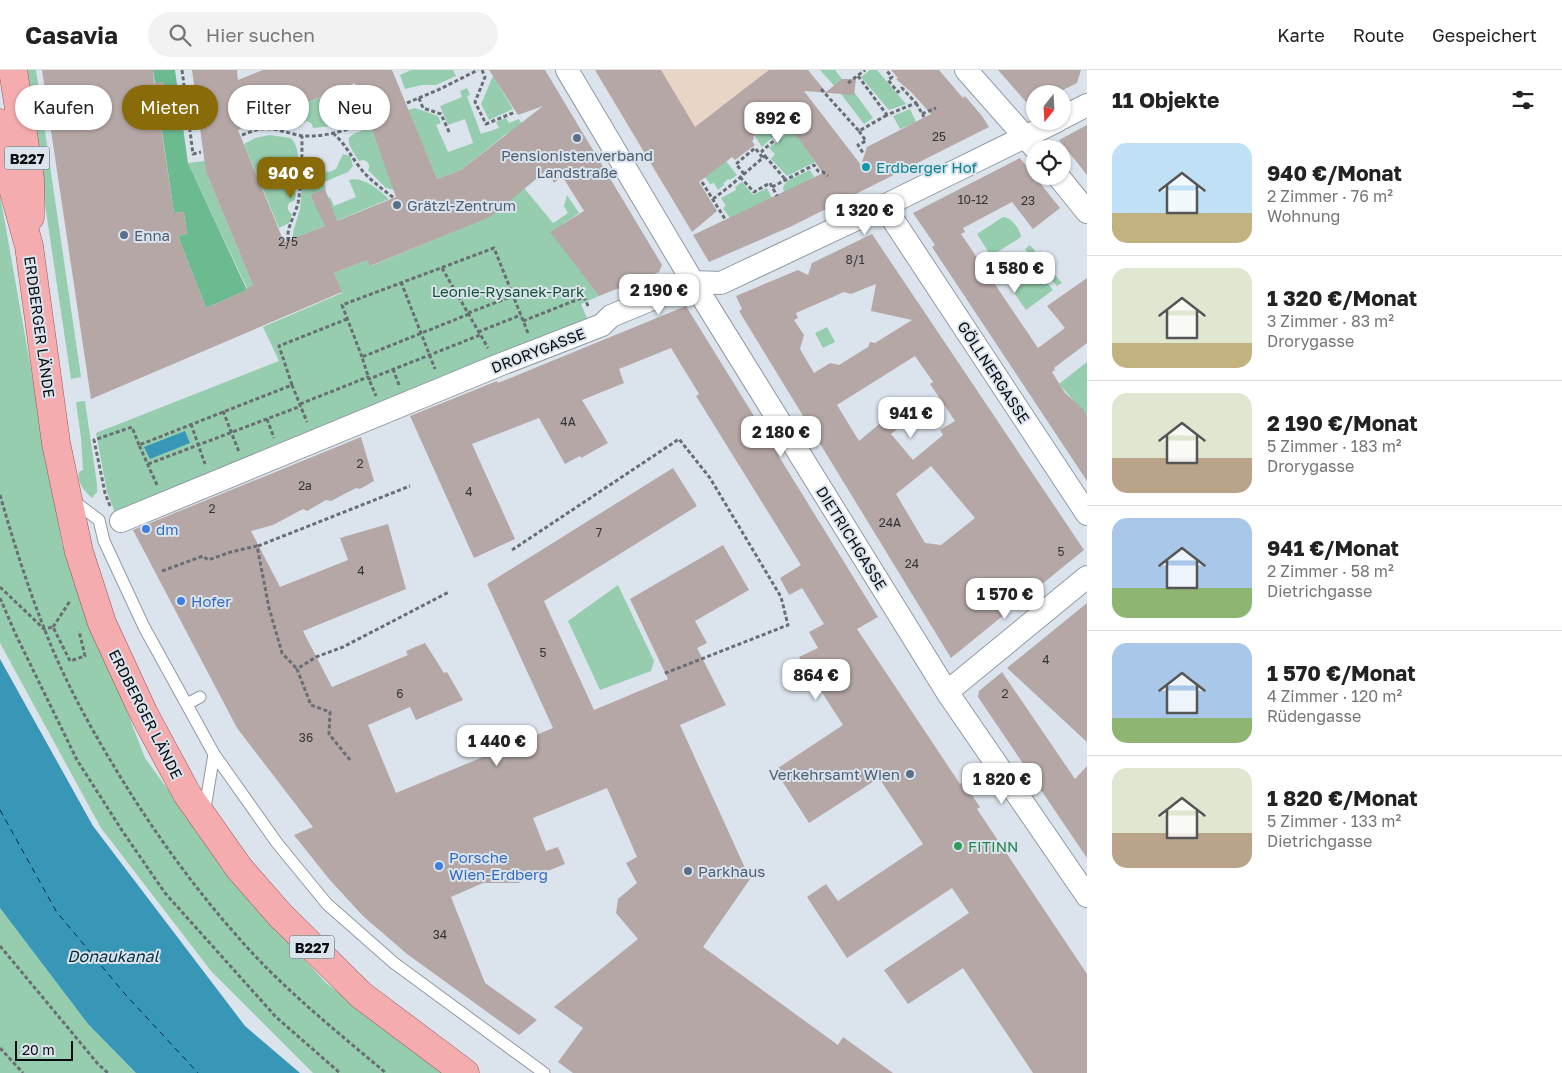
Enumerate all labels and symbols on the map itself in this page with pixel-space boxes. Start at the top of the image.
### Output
north arrow [1026,85,1071,130]
pin: 892 € [743,102,813,144]
house number: 25 [932,129,946,144]
marker: Pensionistenverband Landstraße [571,132,583,144]
road number: B227 [5,146,50,170]
place label: Pensionistenverband Landstraße [501,146,653,181]
pin: 940 € [256,156,326,199]
place label: Erdberger Hof [876,158,977,176]
marker: Erdberger Hof [860,161,872,173]
house number: 10-12 [958,192,988,207]
house number: 23 [1021,193,1035,208]
pin: 1 320 € [819,194,911,236]
place label: Grätzl-Zentrum [407,196,516,214]
marker: Grätzl-Zentrum [391,199,403,211]
place label: Enna [134,226,170,244]
marker: Enna [118,229,130,241]
house number: 2/5 [278,234,298,249]
house number: 8/1 [846,252,865,267]
pin: 1 580 € [969,252,1061,294]
street label: ERDBERGER LÄNDE [21,255,59,399]
pin: 2 190 € [613,274,705,316]
park label: Leonie-Rysanek-Park [432,282,585,300]
street label: GÖLLNERGASSE [954,318,1034,426]
street label: DRORYGASSE [488,324,588,376]
pin: 941 € [876,396,946,439]
house number: 4A [560,414,576,429]
pin: 2 180 € [735,416,827,458]
house number: 2 [357,456,364,471]
house number: 2a [298,478,312,493]
street label: DIETRICHGASSE [813,483,891,593]
house number: 4 [465,484,473,499]
house number: 2 [209,501,216,516]
house number: 24A [879,515,901,530]
place label: dm [156,520,179,538]
marker: dm [140,523,152,535]
house number: 7 [596,525,602,540]
house number: 5 [1058,544,1065,559]
house number: 24 [905,556,919,571]
house number: 4 [357,563,365,578]
pin: 1 570 € [959,578,1051,620]
place label: Hofer [191,592,231,610]
marker: Hofer [175,595,187,607]
house number: 5 [540,645,547,660]
street label: ERDBERGER LÄNDE [106,646,186,782]
house number: 4 [1042,652,1050,667]
pin: 864 € [781,658,851,701]
house number: 6 [396,686,404,701]
house number: 2 [1002,686,1009,701]
pin: 1 440 € [451,724,543,767]
house number: 36 [299,730,313,745]
pin: 1 820 € [956,762,1048,805]
place label: Verkehrsamt Wien [769,765,900,783]
marker: Verkehrsamt Wien [904,768,916,780]
place label: FITINN [968,837,1018,855]
marker: FITINN [952,840,964,852]
place label: Porsche Wien-Erdberg [449,848,548,883]
marker: Porsche Wien-Erdberg [433,860,445,872]
place label: Parkhaus [698,862,765,880]
marker: Parkhaus [682,865,694,877]
house number: 34 [433,927,447,942]
road number: B227 [290,936,334,959]
water label: Donaukanal [67,946,160,966]
scale bar [15,1038,72,1061]

